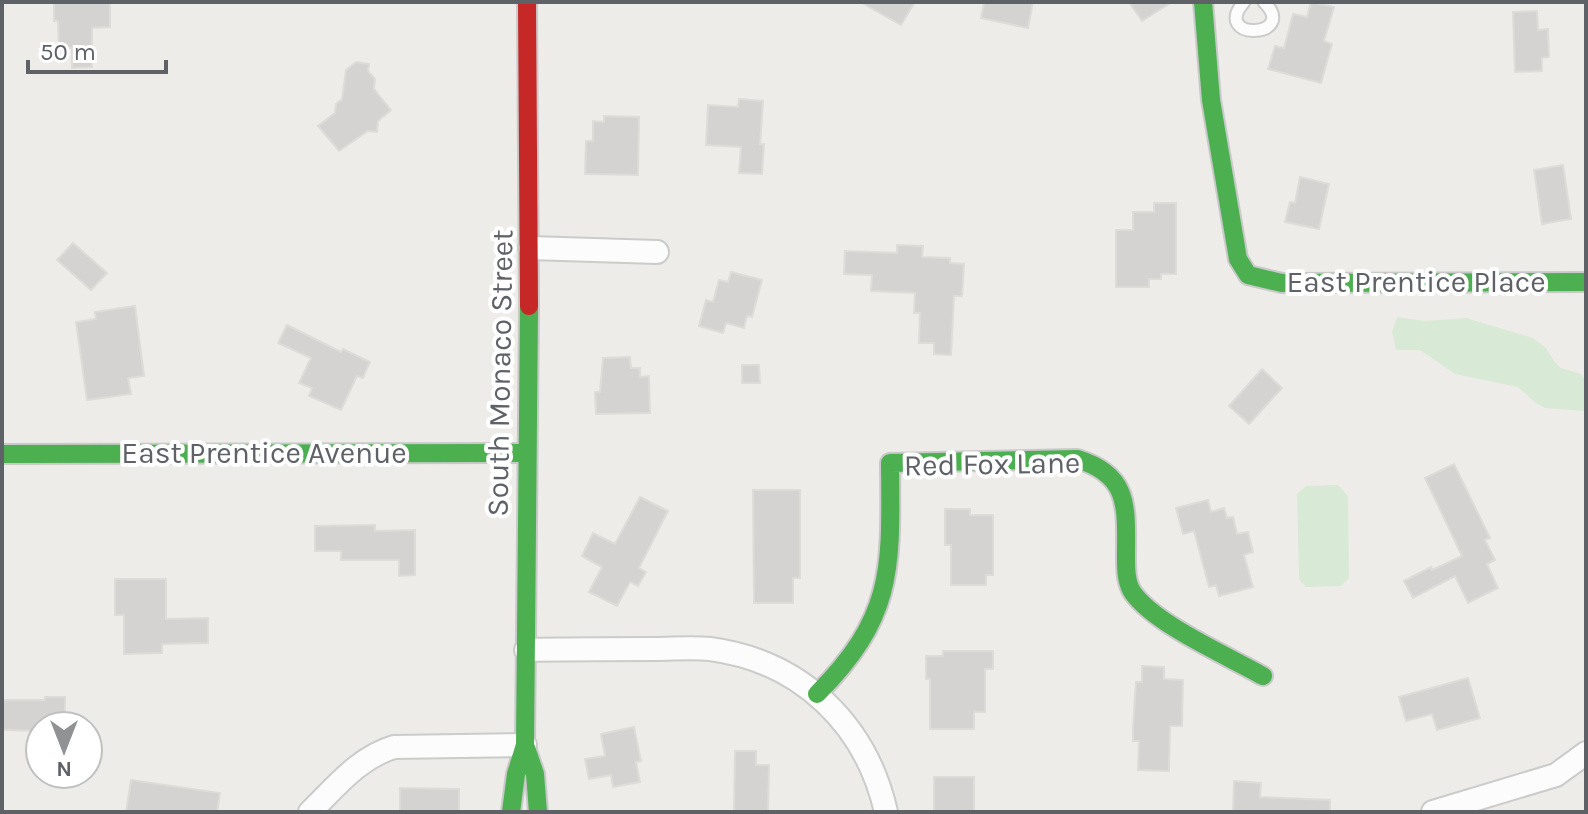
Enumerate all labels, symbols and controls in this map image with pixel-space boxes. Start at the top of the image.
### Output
scale bar [28,24,166,74]
text: 50 m [40,38,96,66]
street label: South Monaco Street [479,229,521,517]
street label: East Prentice Place [1286,264,1546,300]
street label: East Prentice Avenue [121,435,407,471]
street label: Red Fox Lane [903,444,1081,484]
north arrow [24,710,104,790]
text: N [56,756,72,782]

